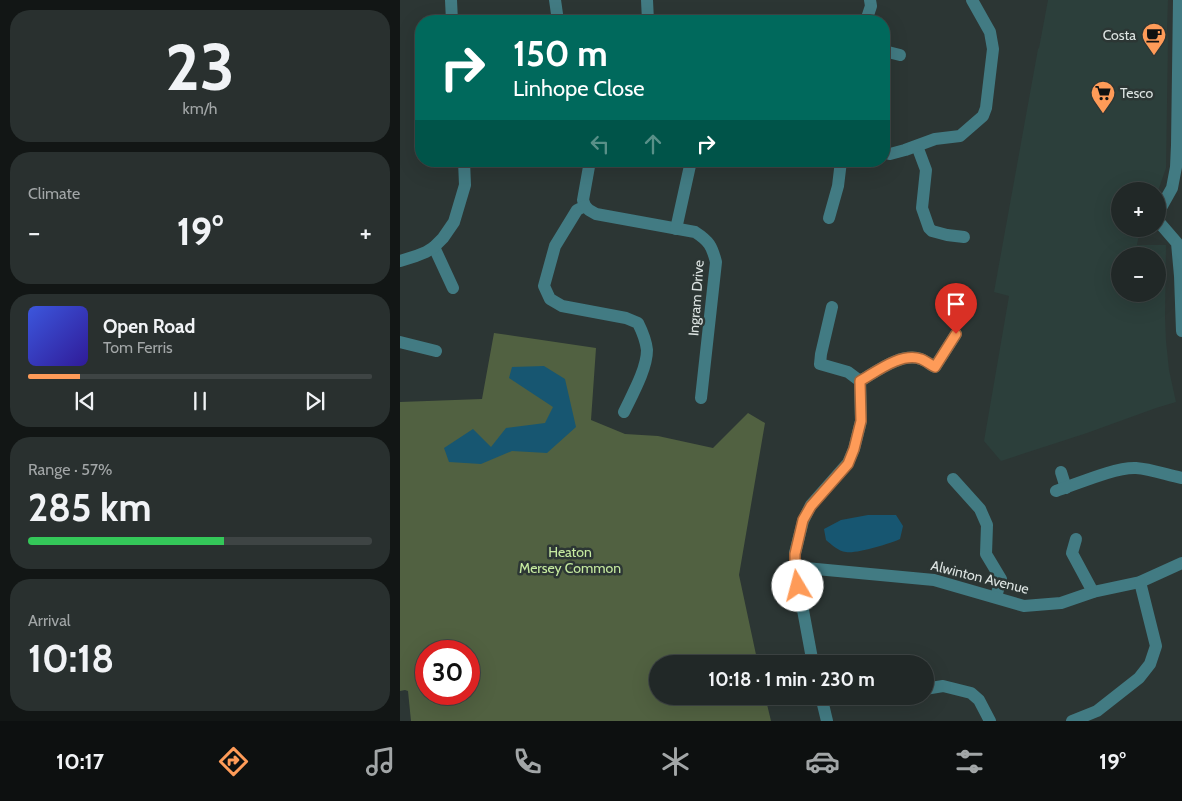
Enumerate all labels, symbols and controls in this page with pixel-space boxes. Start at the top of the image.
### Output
cafe icon: Costa [1141,22,1167,56]
place label: Costa [1103,26,1136,44]
text: 23 [165,27,235,106]
text: 150 m [513,32,608,75]
icon: right [430,35,495,100]
text: Linhope Close [513,75,645,102]
supermarket icon: Tesco [1090,80,1116,114]
place label: Tesco [1120,84,1154,102]
text: km/h [182,99,218,118]
icon: left [586,130,614,158]
icon: ahead [639,130,667,158]
icon: right [692,130,720,158]
map controls [1111,182,1166,302]
button: + [1111,182,1166,237]
text: Climate [28,184,80,203]
text: 19° [177,208,223,255]
text: − [28,215,40,249]
text: + [360,215,372,249]
button: − [1111,247,1166,302]
street label: Ingram Drive [684,259,708,337]
pin [935,283,977,334]
icon: arrive [942,290,970,318]
text: Open Road [103,315,195,338]
text: Tom Ferris [103,338,173,357]
icon: previous [71,387,99,415]
icon: pause [186,387,214,415]
icon: next [301,387,329,415]
text: Range · 57% [28,460,112,479]
text: 285 km [28,484,151,531]
park label: Heaton Mersey Common [519,543,621,577]
street label: Alwinton Avenue [929,556,1031,598]
position arrow [771,559,823,611]
text: Arrival [28,611,71,630]
text: 10:18 [28,635,114,682]
speed limit sign: 30 [415,640,480,705]
text: 10:18 · 1 min · 230 m [708,668,875,691]
icon: directions [216,744,251,779]
icon: music [363,744,398,779]
icon: phone [510,744,545,779]
icon: climate [658,744,693,779]
icon: car [805,744,840,779]
icon: filters [952,744,987,779]
text: 10:17 [56,748,104,775]
text: 19° [1099,748,1126,775]

